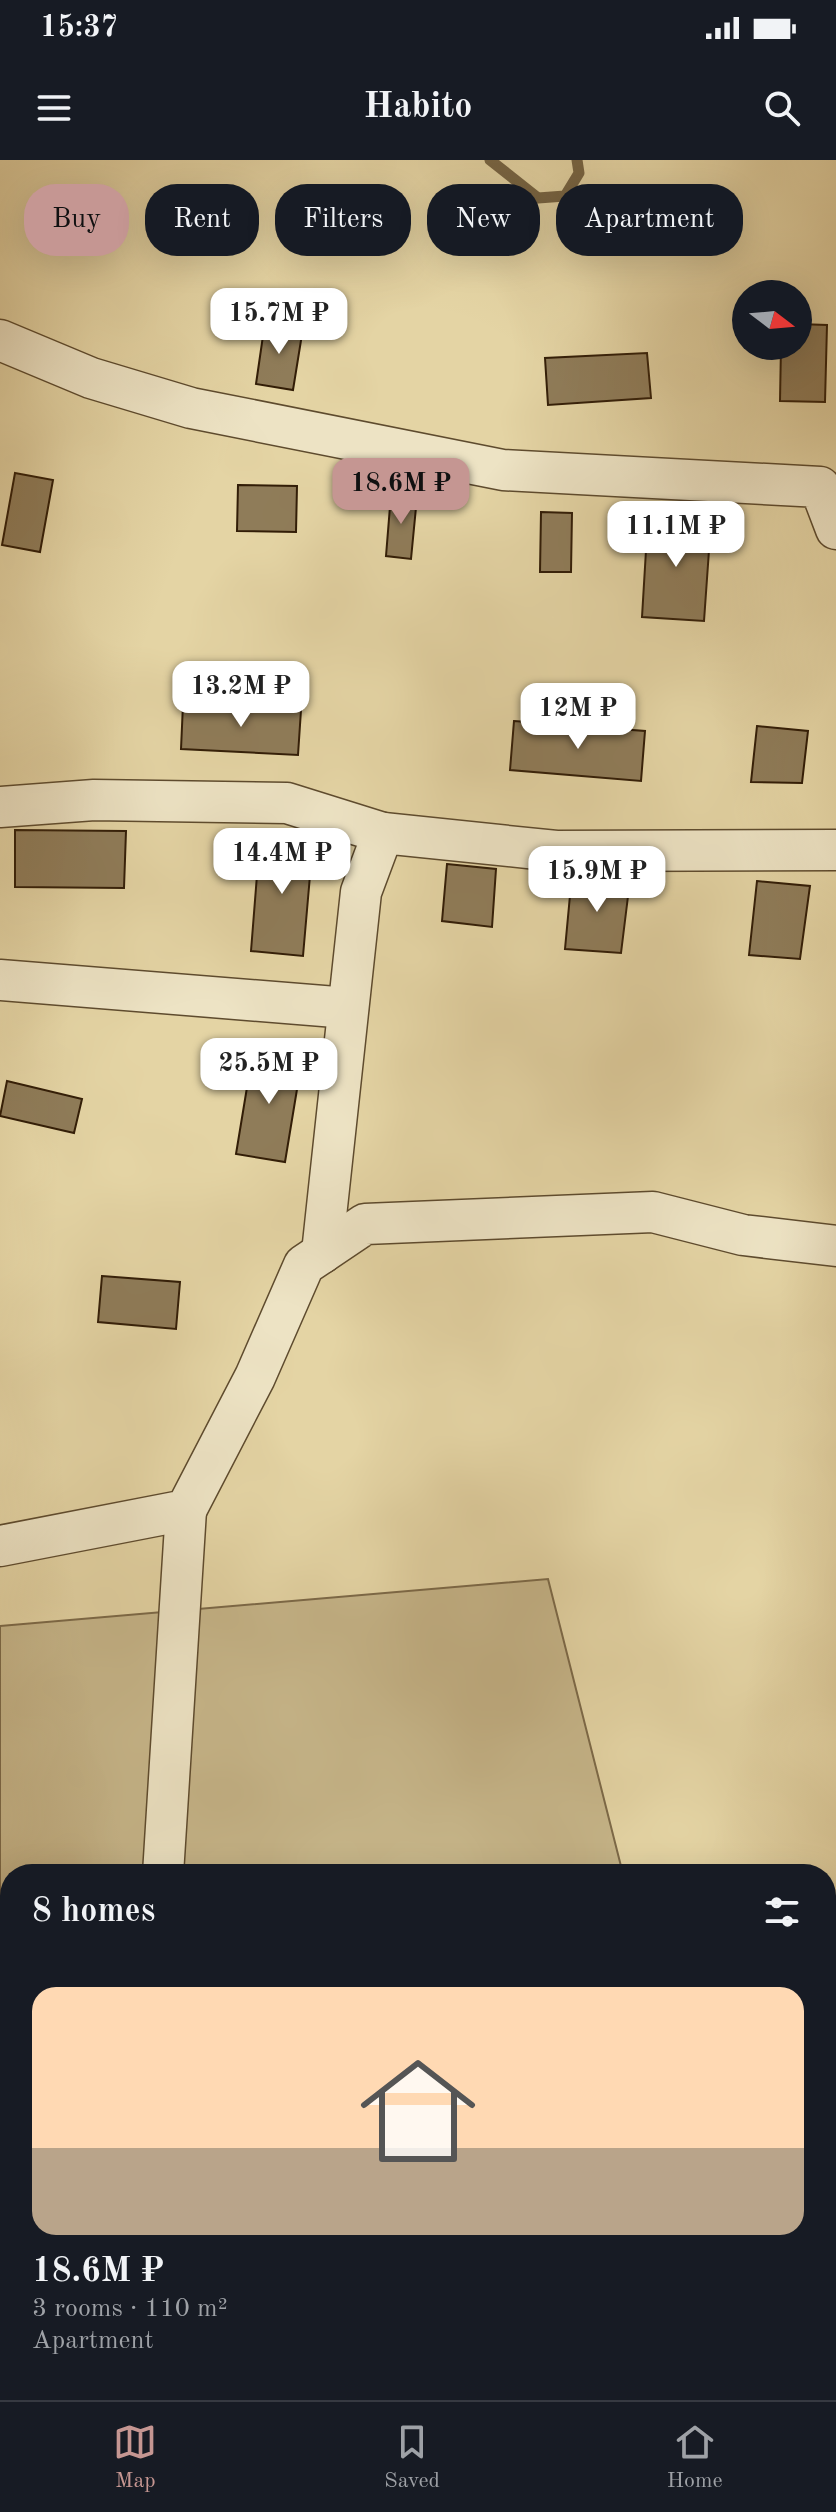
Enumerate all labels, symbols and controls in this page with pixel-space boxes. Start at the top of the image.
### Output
text: 15:37 [40,13,118,43]
icon: menu [32,86,76,130]
icon: search [760,86,804,130]
text: Habito [364,90,472,126]
chip: Buy [24,184,129,256]
chip: Rent [145,184,259,256]
chip: Filters [275,184,411,256]
chip: New [427,184,540,256]
chip: Apartment [556,184,743,256]
north arrow [732,280,812,360]
map controls [732,280,812,360]
pin: 15.7M ₽ [205,288,353,356]
text: 15.7M ₽ [228,301,330,327]
pin: 18.6M ₽ [327,458,475,526]
text: 18.6M ₽ [350,471,452,497]
pin: 11.1M ₽ [602,501,750,569]
text: 11.1M ₽ [625,514,727,540]
pin: 13.2M ₽ [167,661,315,729]
text: 13.2M ₽ [190,674,292,700]
pin: 12M ₽ [522,683,634,751]
text: 12M ₽ [539,696,617,722]
pin: 14.4M ₽ [208,828,356,896]
text: 14.4M ₽ [231,841,333,867]
pin: 15.9M ₽ [523,846,671,914]
text: 15.9M ₽ [546,859,648,885]
pin: 25.5M ₽ [195,1038,343,1106]
text: 25.5M ₽ [218,1051,320,1077]
icon: filters [760,1890,804,1934]
text: 8 homes [32,1895,155,1929]
icon: home [346,2039,490,2183]
text: 18.6M ₽ [32,2255,164,2289]
text: 3 rooms · 110 m² [32,2296,228,2322]
text: Apartment [32,2328,154,2354]
tab: Map [113,2420,157,2495]
tab: Saved [384,2420,440,2495]
tab: Home [667,2420,723,2495]

